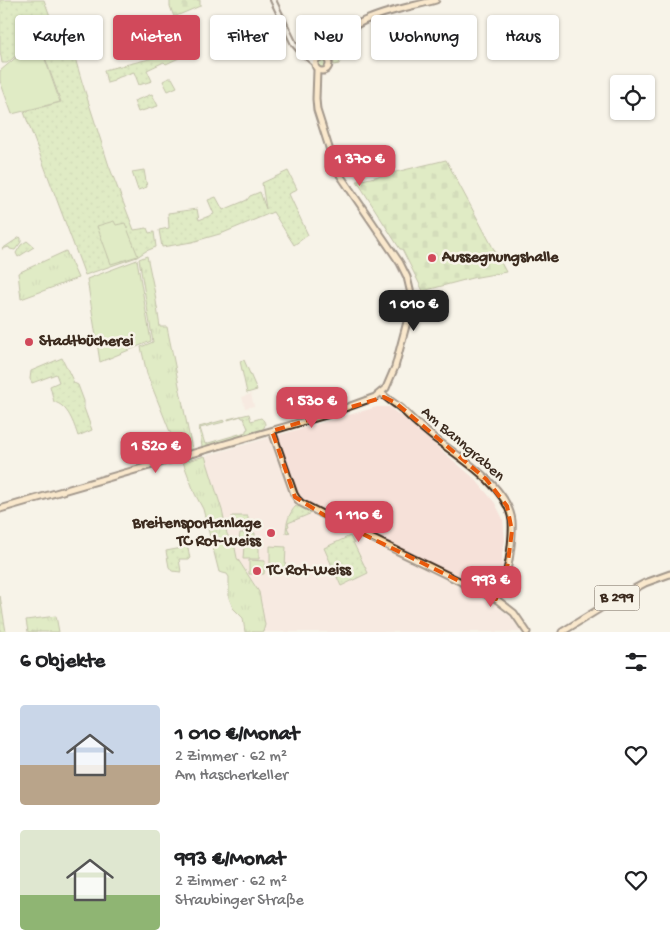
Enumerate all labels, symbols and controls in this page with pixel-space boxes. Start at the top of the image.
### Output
chip: Kaufen [15,15,103,60]
chip: Mieten [113,15,200,60]
chip: Filter [210,15,286,60]
chip: Neu [296,15,361,60]
chip: Wohnung [371,15,477,60]
chip: Haus [487,15,559,60]
map controls [610,75,655,120]
button: locate [610,75,655,120]
pin: 1 370 € [314,144,406,187]
text: 1 370 € [335,151,385,170]
place label: Aussegnungshalle [441,249,559,268]
marker: Aussegnungshalle [426,252,438,264]
pin: 1 010 € [368,290,460,332]
text: 1 010 € [390,296,438,315]
place label: Stadtbücherei [39,333,134,352]
marker: Stadtbücherei [23,336,35,348]
pin: 1 530 € [266,386,358,429]
text: 1 530 € [287,393,337,412]
street label: Am Banngraben [416,403,508,487]
pin: 1 520 € [110,432,202,474]
text: 1 520 € [132,438,180,457]
pin: 1 110 € [313,500,405,543]
text: 1 110 € [336,507,382,526]
place label: Breitensportanlage TC Rot-Weiss [132,515,262,552]
marker: Breitensportanlage TC Rot-Weiss [265,527,277,539]
place label: TC Rot-Weiss [265,562,352,581]
marker: TC Rot-Weiss [251,565,263,577]
pin: 993 € [456,566,526,608]
text: 993 € [472,572,510,591]
road number: B 299 [594,586,640,610]
icon: filters [622,648,650,676]
text: 6 Objekte [20,650,105,675]
text: 1 010 €/Monat [175,723,299,748]
icon: home [60,725,120,785]
icon: heart [622,741,650,769]
text: 2 Zimmer · 62 m² [175,748,287,767]
text: Am Hascherkeller [175,767,288,786]
text: 993 €/Monat [175,848,285,873]
icon: home [60,850,120,910]
icon: heart [622,866,650,894]
text: 2 Zimmer · 62 m² [175,873,287,892]
text: Straubinger Straße [175,892,304,911]

